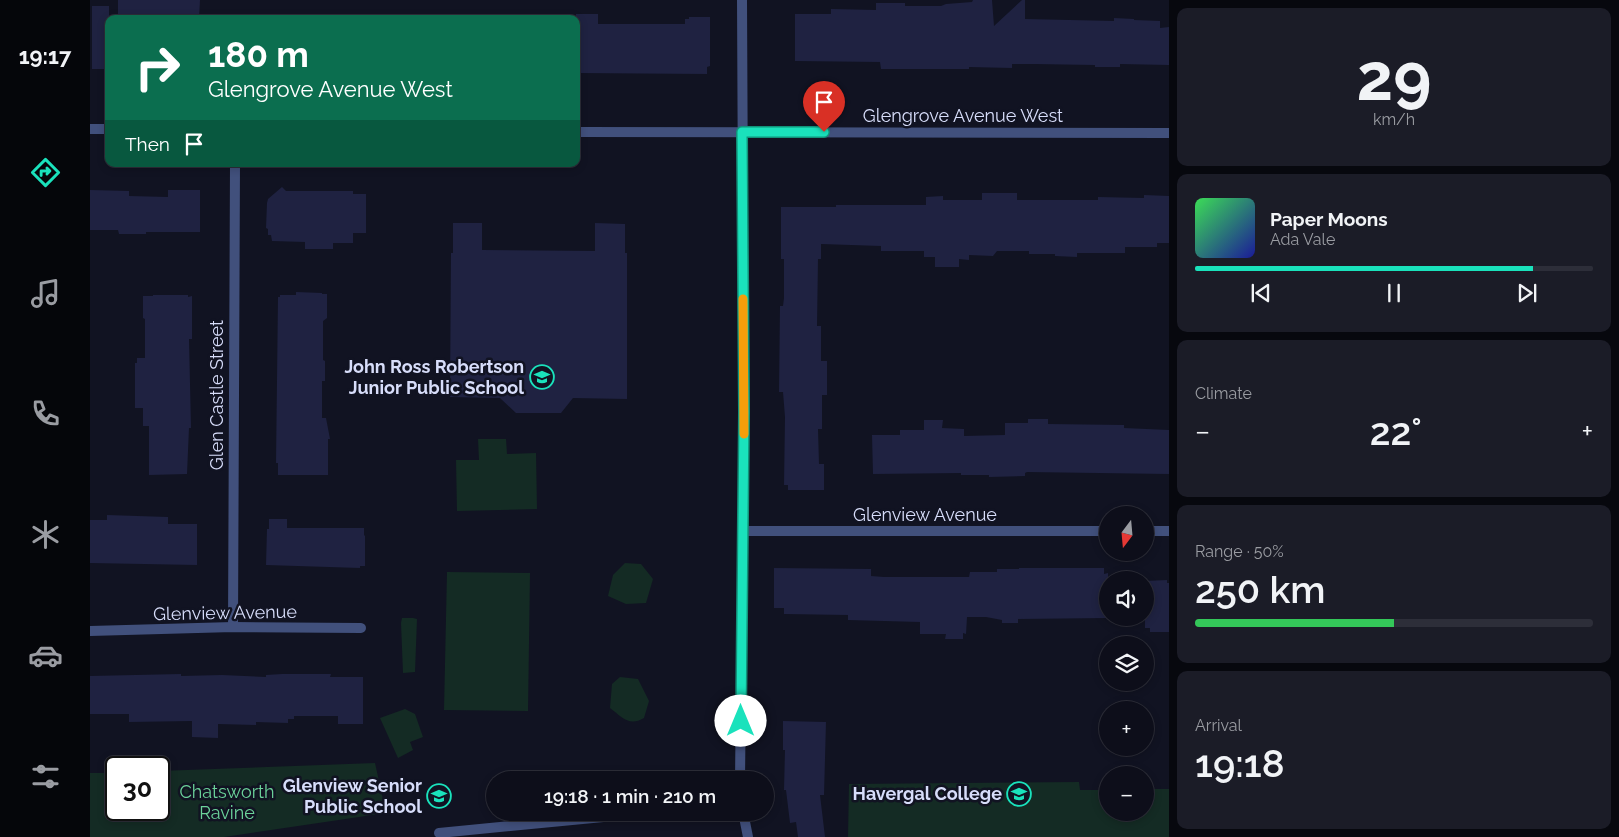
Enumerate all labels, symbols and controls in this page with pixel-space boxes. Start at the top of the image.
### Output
text: 180 m [208,34,309,75]
icon: right [125,35,190,100]
text: 29 [1357,39,1431,115]
text: 19:17 [19,43,71,69]
text: Glengrove Avenue West [208,76,453,102]
pin [803,81,845,132]
icon: arrive [810,88,838,116]
street label: Glengrove Avenue West [863,105,1063,126]
text: km/h [1373,110,1415,129]
icon: arrive [180,130,208,158]
text: Then [125,133,170,155]
icon: directions [28,155,63,190]
text: Paper Moons [1270,208,1388,230]
text: Ada Vale [1270,230,1335,249]
icon: music [28,276,63,311]
icon: previous [1247,279,1275,307]
icon: pause [1380,279,1408,307]
icon: next [1513,279,1541,307]
street label: Glen Castle Street [206,320,227,470]
place label: John Ross Robertson Junior Public School [344,356,524,398]
school or university icon: John Ross Robertson Junior Public School [529,364,555,390]
text: Climate [1195,384,1252,403]
icon: phone [28,396,63,431]
text: 22° [1370,409,1422,454]
text: − [1195,415,1210,448]
text: + [1581,415,1593,448]
street label: Glenview Avenue [853,504,997,525]
north arrow [1099,506,1154,561]
map controls [1099,506,1154,821]
icon: climate [28,517,63,552]
text: Range · 50% [1195,542,1284,561]
text: 250 km [1195,567,1326,612]
button: sound [1099,571,1154,626]
street label: Glenview Avenue [153,601,297,624]
button: layers [1099,636,1154,691]
icon: car [28,638,63,673]
position arrow [714,694,766,746]
button: + [1099,701,1154,756]
text: Arrival [1195,716,1242,735]
text: 19:18 [1195,741,1285,786]
speed limit sign: 30 [105,756,170,821]
icon: filters [28,759,63,794]
button: − [1099,766,1154,821]
place label: Glenview Senior Public School [283,775,422,817]
park label: Chatsworth Ravine [180,781,274,823]
school or university icon: Havergal College [1006,781,1032,807]
school or university icon: Glenview Senior Public School [426,783,452,809]
place label: Havergal College [853,783,1002,804]
text: 19:18 · 1 min · 210 m [544,785,716,807]

